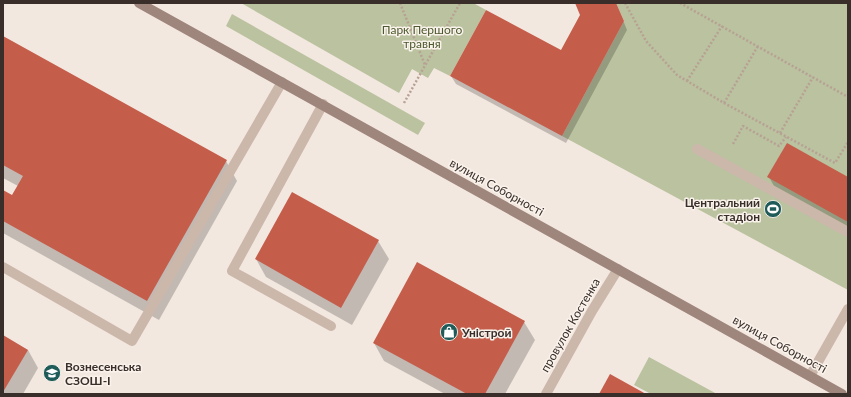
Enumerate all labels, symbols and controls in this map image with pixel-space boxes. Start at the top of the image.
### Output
park label: Парк Першого травня [382,22,462,51]
street label: вулиця Соборності [447,155,547,219]
place label: Центральний стадіон [685,195,760,224]
sports icon: Центральний стадіон [763,199,783,219]
street label: провулок Костенка [537,275,603,375]
street label: вулиця Соборності [730,312,830,376]
shop icon: Уністрой [439,322,459,342]
place label: Уністрой [461,325,511,340]
place label: Вознесенська СЗОШ-І [65,359,141,388]
school or university icon: Вознесенська СЗОШ-І [42,363,62,383]

